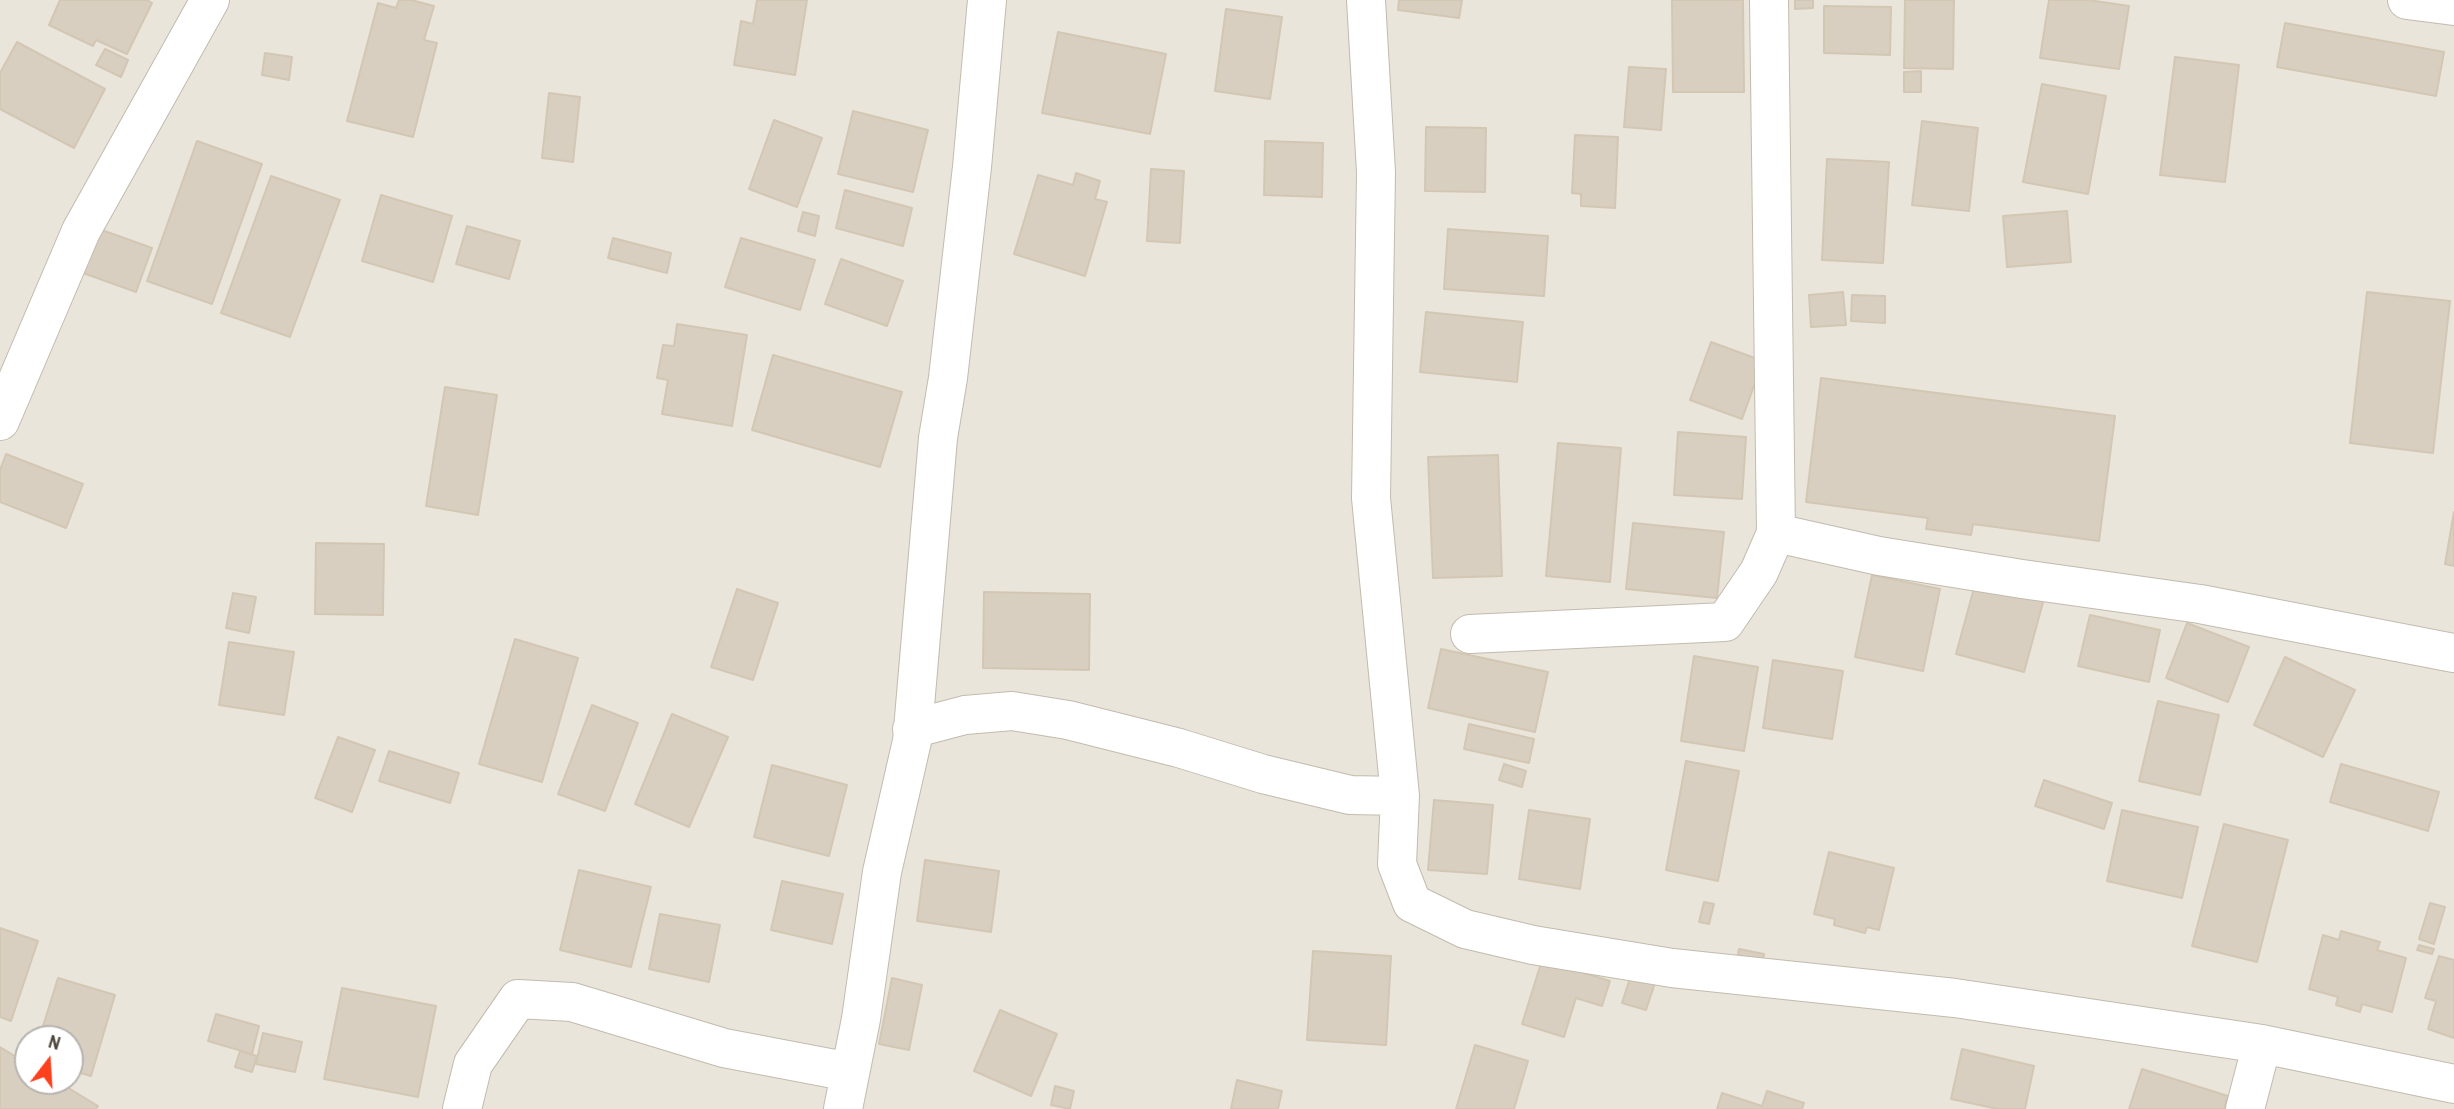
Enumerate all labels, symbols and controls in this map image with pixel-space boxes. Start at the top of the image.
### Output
north arrow [14,1025,84,1095]
text: N [45,1028,64,1056]

